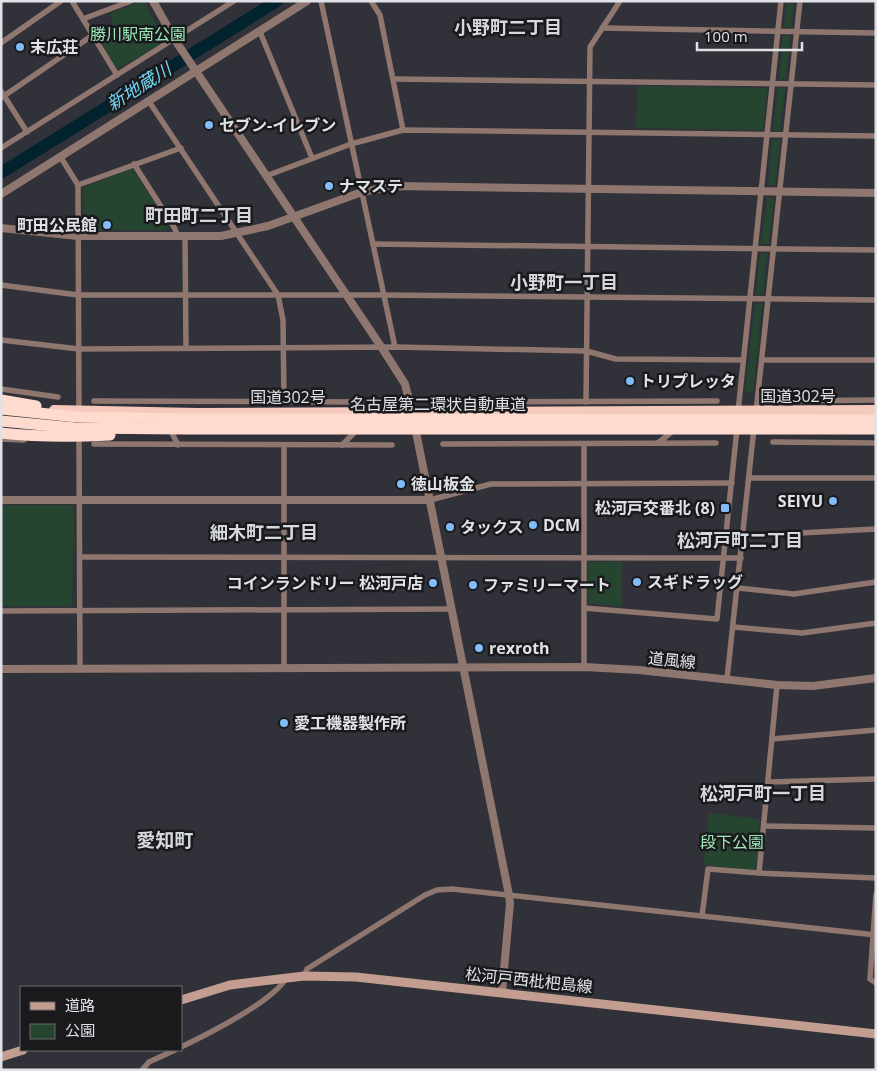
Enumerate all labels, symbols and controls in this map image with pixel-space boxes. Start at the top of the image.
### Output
district label: 小野町二丁目 [454,15,562,39]
scale bar [697,20,802,52]
park label: 勝川駅南公園 [90,23,186,45]
text: 100 m [704,26,748,46]
place label: 末広荘 [30,36,78,58]
marker: 末広荘 [14,41,26,53]
water label: 新地蔵川 [102,56,177,115]
place label: セブン-イレブン [219,114,336,136]
marker: セブン-イレブン [203,119,215,131]
place label: ナマステ [339,175,403,197]
marker: ナマステ [323,180,335,192]
district label: 町田町二丁目 [145,203,253,227]
place label: 町田公民館 [17,214,97,236]
marker: 町田公民館 [101,219,113,231]
district label: 小野町一丁目 [510,270,618,294]
place label: トリプレッタ [640,370,736,392]
marker: トリプレッタ [624,375,636,387]
street label: 国道302号 [760,385,836,407]
street label: 国道302号 [250,386,326,408]
street label: 名古屋第二環状自動車道 [350,393,526,415]
place label: 徳山板金 [411,473,475,495]
marker: 徳山板金 [395,478,407,490]
place label: SEIYU [778,490,823,512]
marker: SEIYU [827,495,839,507]
place label: 松河戸交番北 (8) [595,497,715,519]
marker: 松河戸交番北 (8) [719,502,731,514]
place label: DCM [543,514,580,536]
place label: タックス [460,516,524,538]
marker: DCM [527,519,539,531]
district label: 細木町二丁目 [210,520,318,544]
marker: タックス [444,521,456,533]
district label: 松河戸町二丁目 [677,528,803,552]
place label: スギドラッグ [647,571,743,593]
place label: コインランドリー 松河戸店 [227,572,423,594]
place label: ファミリーマート [483,574,611,596]
marker: スギドラッグ [631,576,643,588]
marker: コインランドリー 松河戸店 [427,577,439,589]
marker: ファミリーマート [467,579,479,591]
place label: rexroth [489,637,550,659]
marker: rexroth [473,642,485,654]
street label: 道風線 [647,647,697,673]
place label: 愛工機器製作所 [294,712,406,734]
marker: 愛工機器製作所 [278,717,290,729]
district label: 松河戸町一丁目 [700,781,826,805]
district label: 愛知町 [136,827,194,853]
park label: 段下公園 [700,831,764,853]
street label: 松河戸西枇杷島線 [464,962,594,998]
legend [20,986,182,1051]
text: 道路 [65,995,95,1015]
text: 公園 [65,1020,95,1040]

